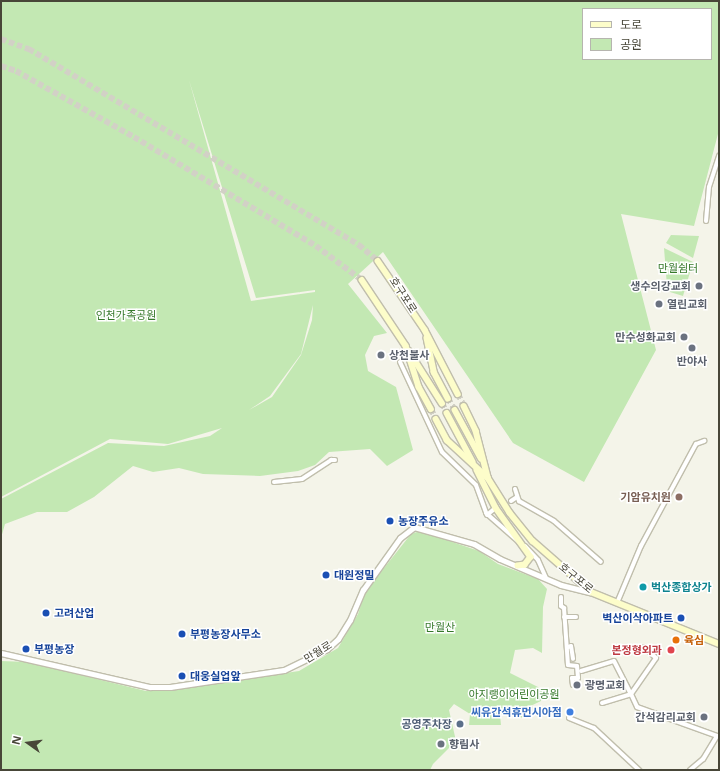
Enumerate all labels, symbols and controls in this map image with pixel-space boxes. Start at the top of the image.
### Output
legend [582,8,712,60]
text: 도로 [620,16,642,33]
text: 공원 [620,36,642,53]
park label: 만월쉼터 [658,261,698,275]
street label: 호구포로 [386,274,420,316]
place label: 생수의강교회 [630,279,691,293]
marker: 생수의강교회 [694,281,704,291]
place label: 열린교회 [667,297,707,311]
marker: 열린교회 [654,299,664,309]
park label: 인천가족공원 [96,308,156,322]
place label: 만수성화교회 [615,330,676,344]
marker: 만수성화교회 [679,332,689,342]
marker: 반야사 [687,343,697,353]
place label: 상천불사 [389,348,429,362]
marker: 상천불사 [376,350,386,360]
place label: 반야사 [677,354,707,368]
place label: 기암유치원 [620,490,671,504]
marker: 기암유치원 [674,492,684,502]
place label: 농장주유소 [398,514,449,528]
marker: 농장주유소 [385,516,395,526]
street label: 호구포로 [556,560,596,596]
place label: 대원정밀 [334,568,374,582]
marker: 대원정밀 [321,570,331,580]
place label: 벅산종합상가 [651,580,712,594]
marker: 벅산종합상가 [638,582,648,592]
place label: 고려산업 [54,606,94,620]
marker: 고려산업 [41,608,51,618]
place label: 벽산이삭아파트 [602,611,673,625]
marker: 벽산이삭아파트 [676,613,686,623]
park label: 만월산 [425,620,455,634]
place label: 부평농장사무소 [190,627,261,641]
marker: 부평농장사무소 [177,629,187,639]
place label: 육심 [684,633,704,647]
marker: 육심 [671,635,681,645]
street label: 만월로 [302,638,334,666]
place label: 부평농장 [34,642,74,656]
place label: 본정형외과 [611,643,662,657]
marker: 부평농장 [21,644,31,654]
marker: 본정형외과 [665,644,677,656]
place label: 대웅실업앞 [190,669,241,683]
marker: 대웅실업앞 [177,671,187,681]
place label: 광명교회 [585,678,625,692]
marker: 광명교회 [572,680,582,690]
park label: 아지랭이어린이공원 [468,687,560,701]
place label: 씨유간석휴먼시아점 [471,705,562,719]
marker: 씨유간석휴먼시아점 [565,707,575,717]
place label: 간석감리교회 [635,710,696,724]
marker: 간석감리교회 [699,712,709,722]
place label: 공영주차장 [401,717,452,731]
marker: 공영주차장 [455,719,465,729]
north arrow [8,723,48,763]
text: N [8,734,24,746]
place label: 향림사 [449,737,479,751]
marker: 향림사 [436,739,446,749]

